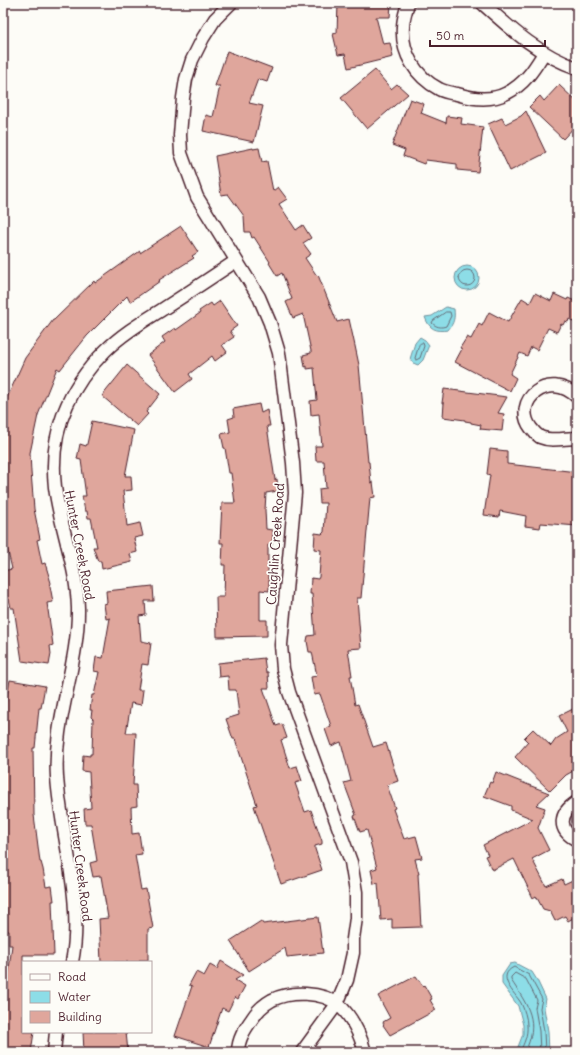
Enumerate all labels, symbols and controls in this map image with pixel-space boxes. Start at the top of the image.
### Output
scale bar [430,22,545,48]
text: 50 m [436,28,465,43]
street label: Caughlin Creek Road [263,482,288,606]
street label: Hunter Creek Road [61,489,99,602]
street label: Hunter Creek Road [65,810,96,923]
legend [22,961,152,1033]
text: Road [58,969,86,984]
text: Water [58,989,91,1004]
text: Building [58,1009,102,1024]

